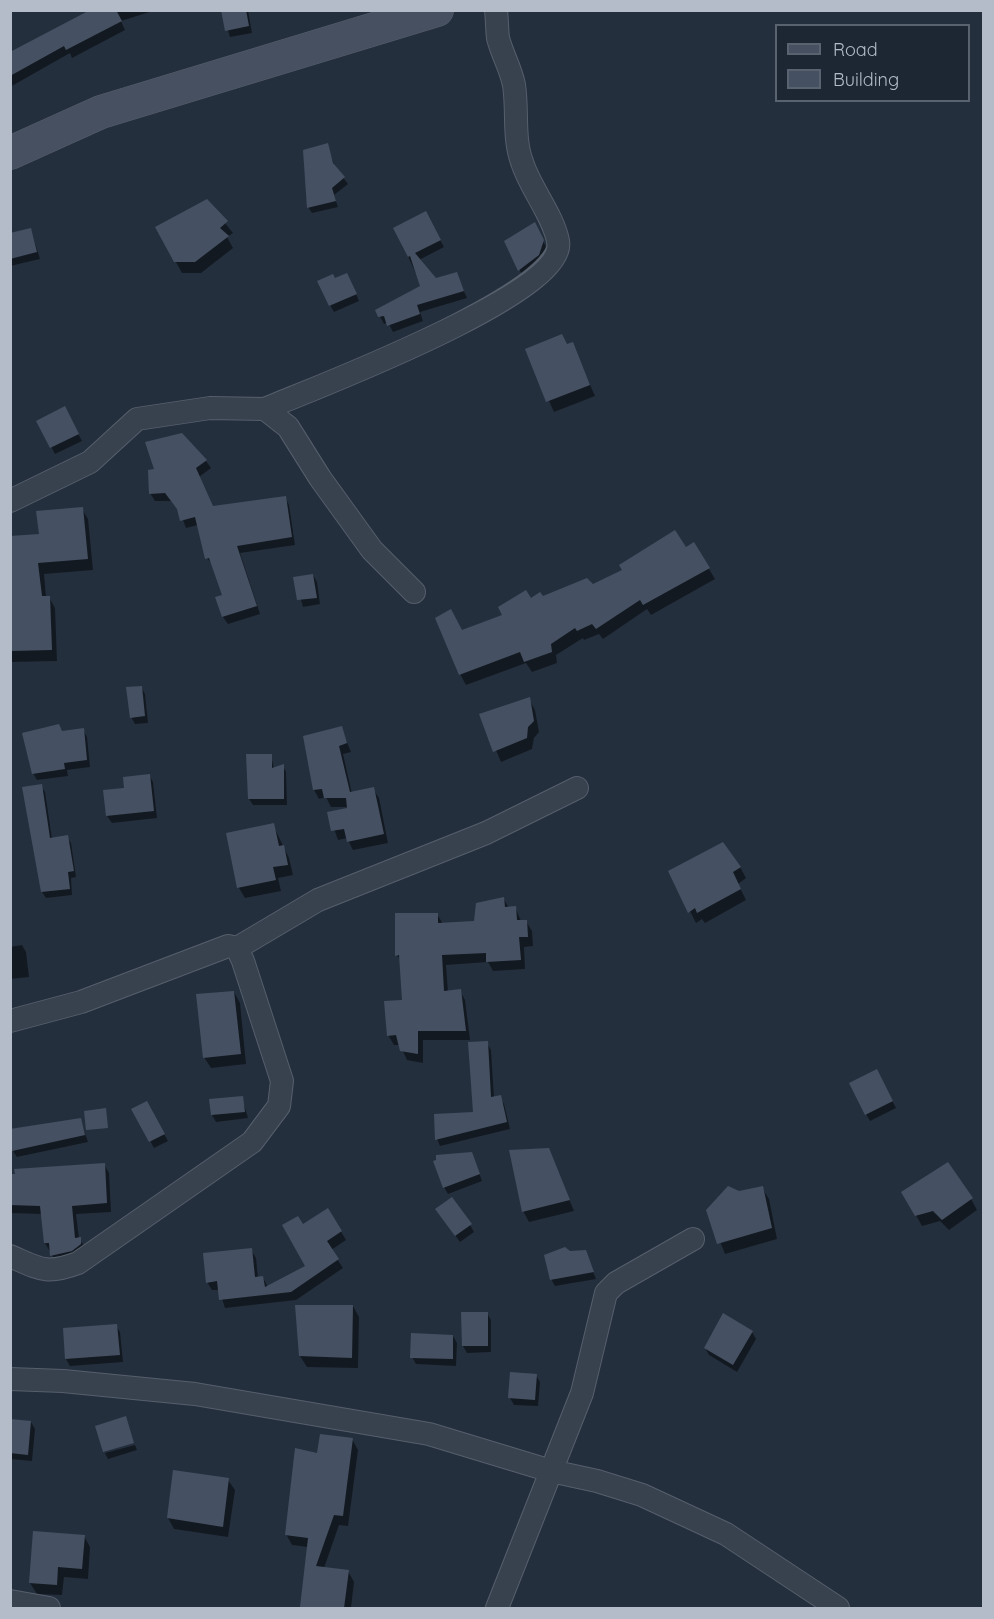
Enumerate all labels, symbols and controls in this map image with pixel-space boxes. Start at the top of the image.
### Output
legend [775,24,970,102]
text: Road [833,38,878,61]
text: Building [833,68,899,91]

